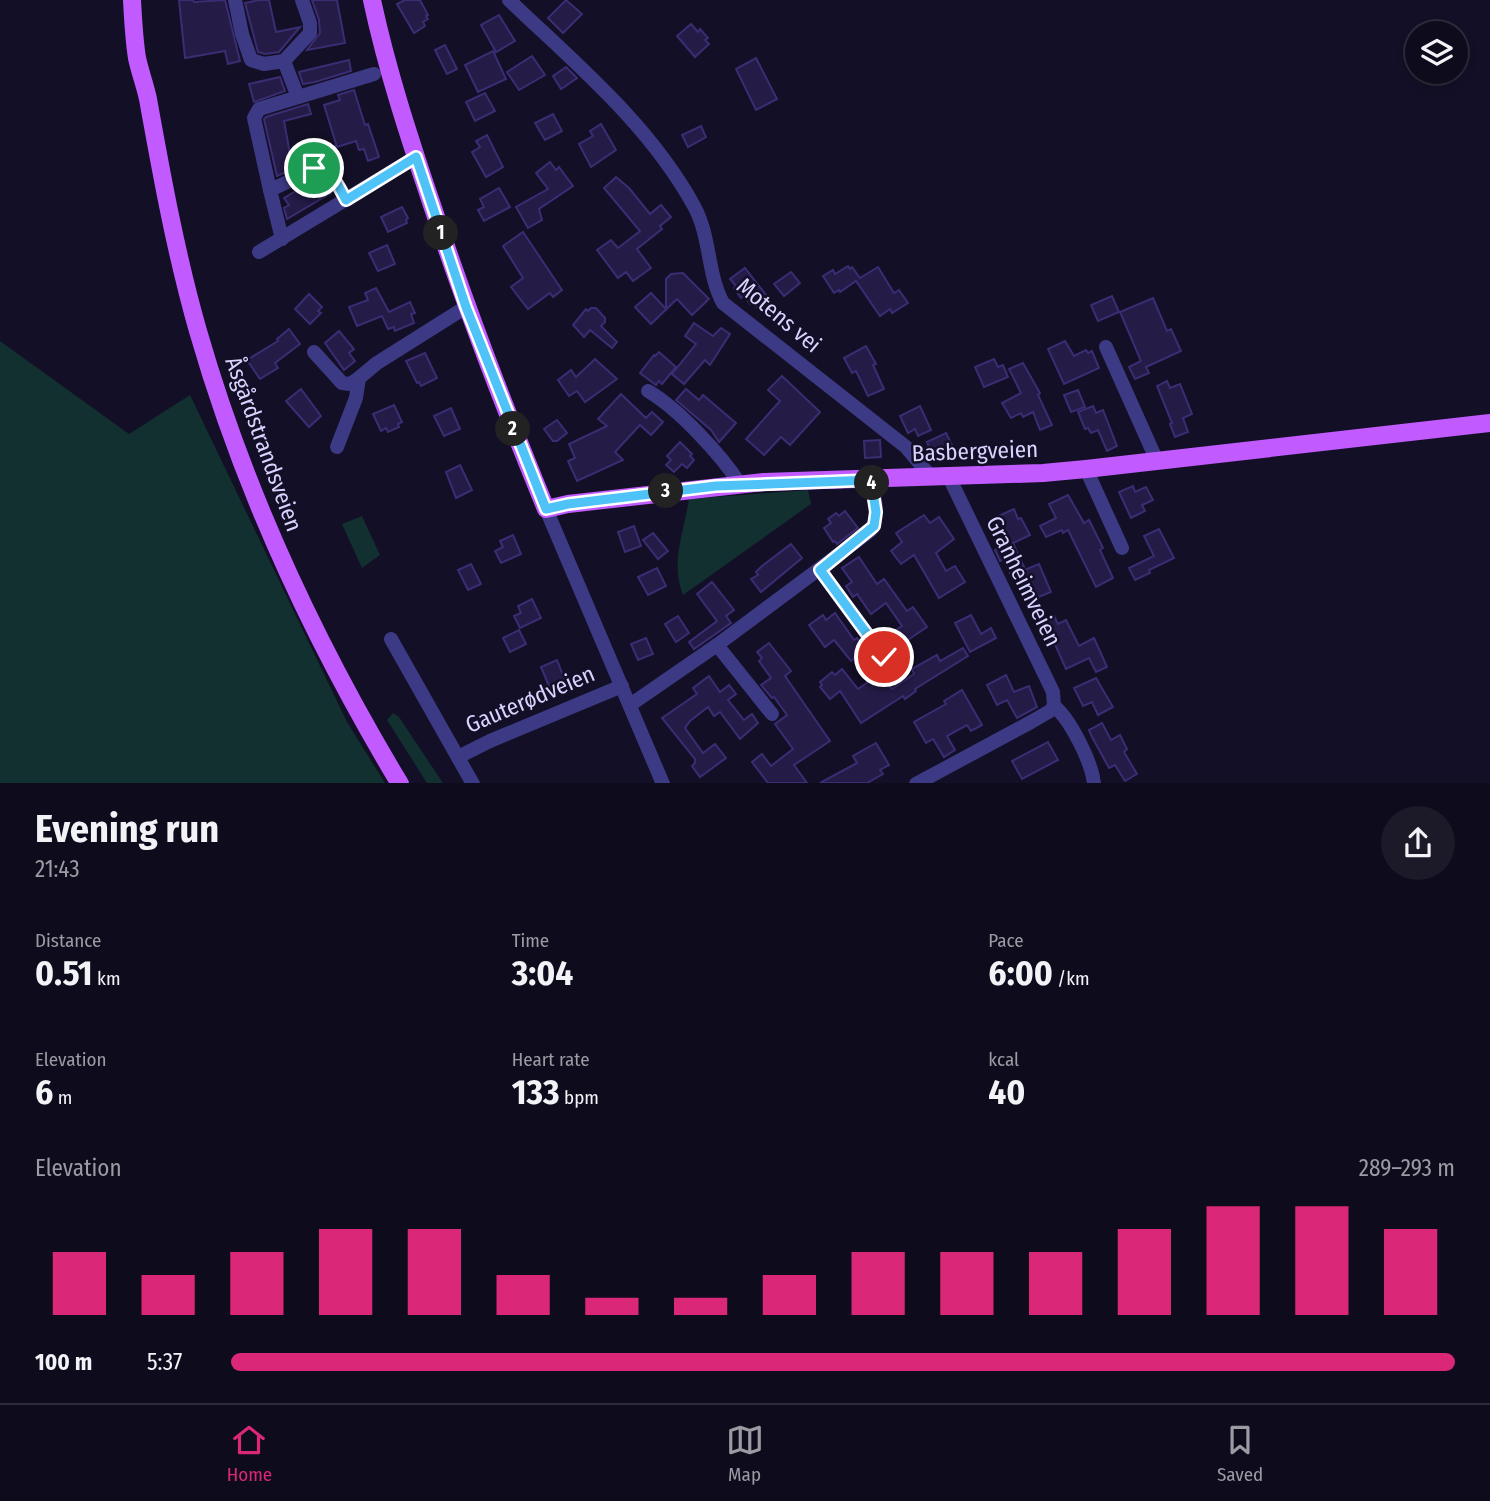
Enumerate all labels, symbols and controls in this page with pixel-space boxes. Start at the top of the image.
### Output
map controls [1405,21,1468,84]
button: layers [1405,21,1468,84]
pin [284,138,344,198]
icon: arrive [295,149,333,187]
pin: 1 [424,216,458,250]
text: 1 [436,221,445,244]
street label: Motens vei [731,272,827,358]
street label: Åsgårdstrandsveien [219,352,310,535]
pin: 2 [496,412,530,446]
text: 2 [508,417,517,440]
street label: Basbergveien [911,435,1039,467]
pin: 4 [854,466,890,500]
text: 4 [867,471,876,494]
pin: 3 [648,474,684,508]
text: 3 [661,479,670,502]
street label: Granheimveien [980,511,1068,651]
pin [854,627,914,687]
icon: check [865,638,903,676]
street label: Gauterødveien [461,659,599,739]
text: Evening run [35,806,219,852]
button: share [1381,806,1455,880]
text: 21:43 [35,855,80,883]
text: Distance [35,929,102,952]
text: Time [512,929,549,952]
text: Pace [988,929,1024,952]
text: 0.51 [35,952,93,994]
text: 3:04 [512,952,573,994]
text: 6:00 [988,952,1053,994]
text: km [93,967,121,990]
text: /km [1053,967,1090,990]
text: Elevation [35,1048,107,1071]
text: Heart rate [512,1048,590,1071]
text: kcal [988,1048,1019,1071]
text: 6 [35,1071,53,1113]
text: 133 [512,1071,560,1113]
text: 40 [988,1071,1025,1113]
text: m [53,1086,72,1109]
text: bpm [560,1086,599,1109]
text: Elevation [35,1154,122,1182]
text: 289–293 m [1359,1154,1455,1182]
text: 100 m [35,1348,92,1376]
text: 5:37 [147,1348,182,1376]
tab: Home [227,1421,272,1486]
tab: Map [726,1421,764,1486]
tab: Saved [1217,1421,1263,1486]

